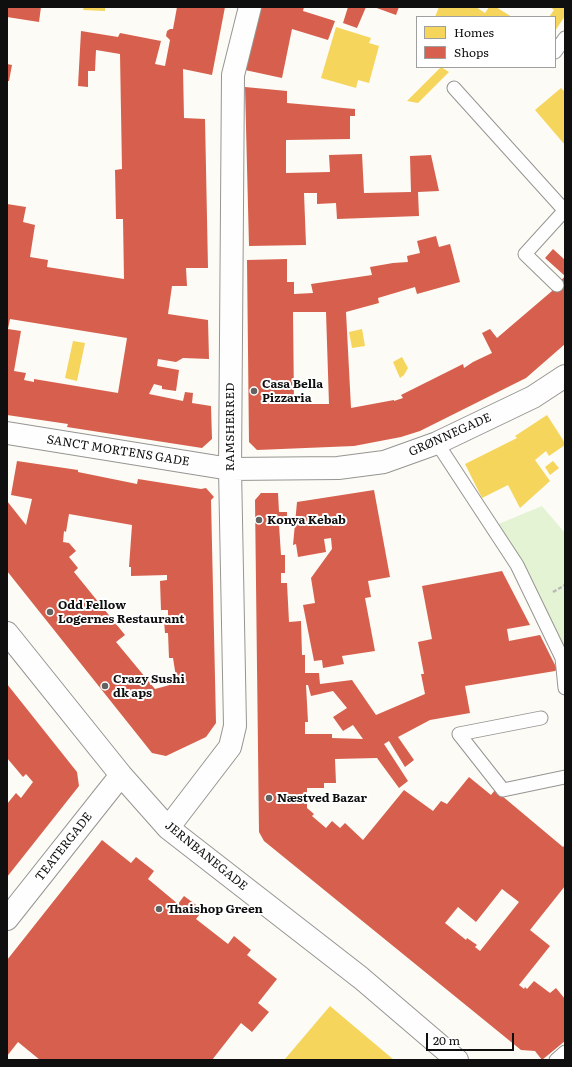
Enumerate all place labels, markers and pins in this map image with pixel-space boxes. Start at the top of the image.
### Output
place label: Casa Bella Pizzaria [262,377,323,405]
marker: Casa Bella Pizzaria [249,386,259,396]
place label: Konya Kebab [267,513,346,527]
marker: Konya Kebab [254,515,264,525]
place label: Odd Fellow Logernes Restaurant [58,598,185,626]
marker: Odd Fellow Logernes Restaurant [45,607,55,617]
place label: Crazy Sushi dk aps [113,672,185,700]
marker: Crazy Sushi dk aps [100,681,110,691]
place label: Næstved Bazar [277,791,367,805]
marker: Næstved Bazar [264,793,274,803]
place label: Thaishop Green [167,902,263,916]
marker: Thaishop Green [154,904,164,914]

